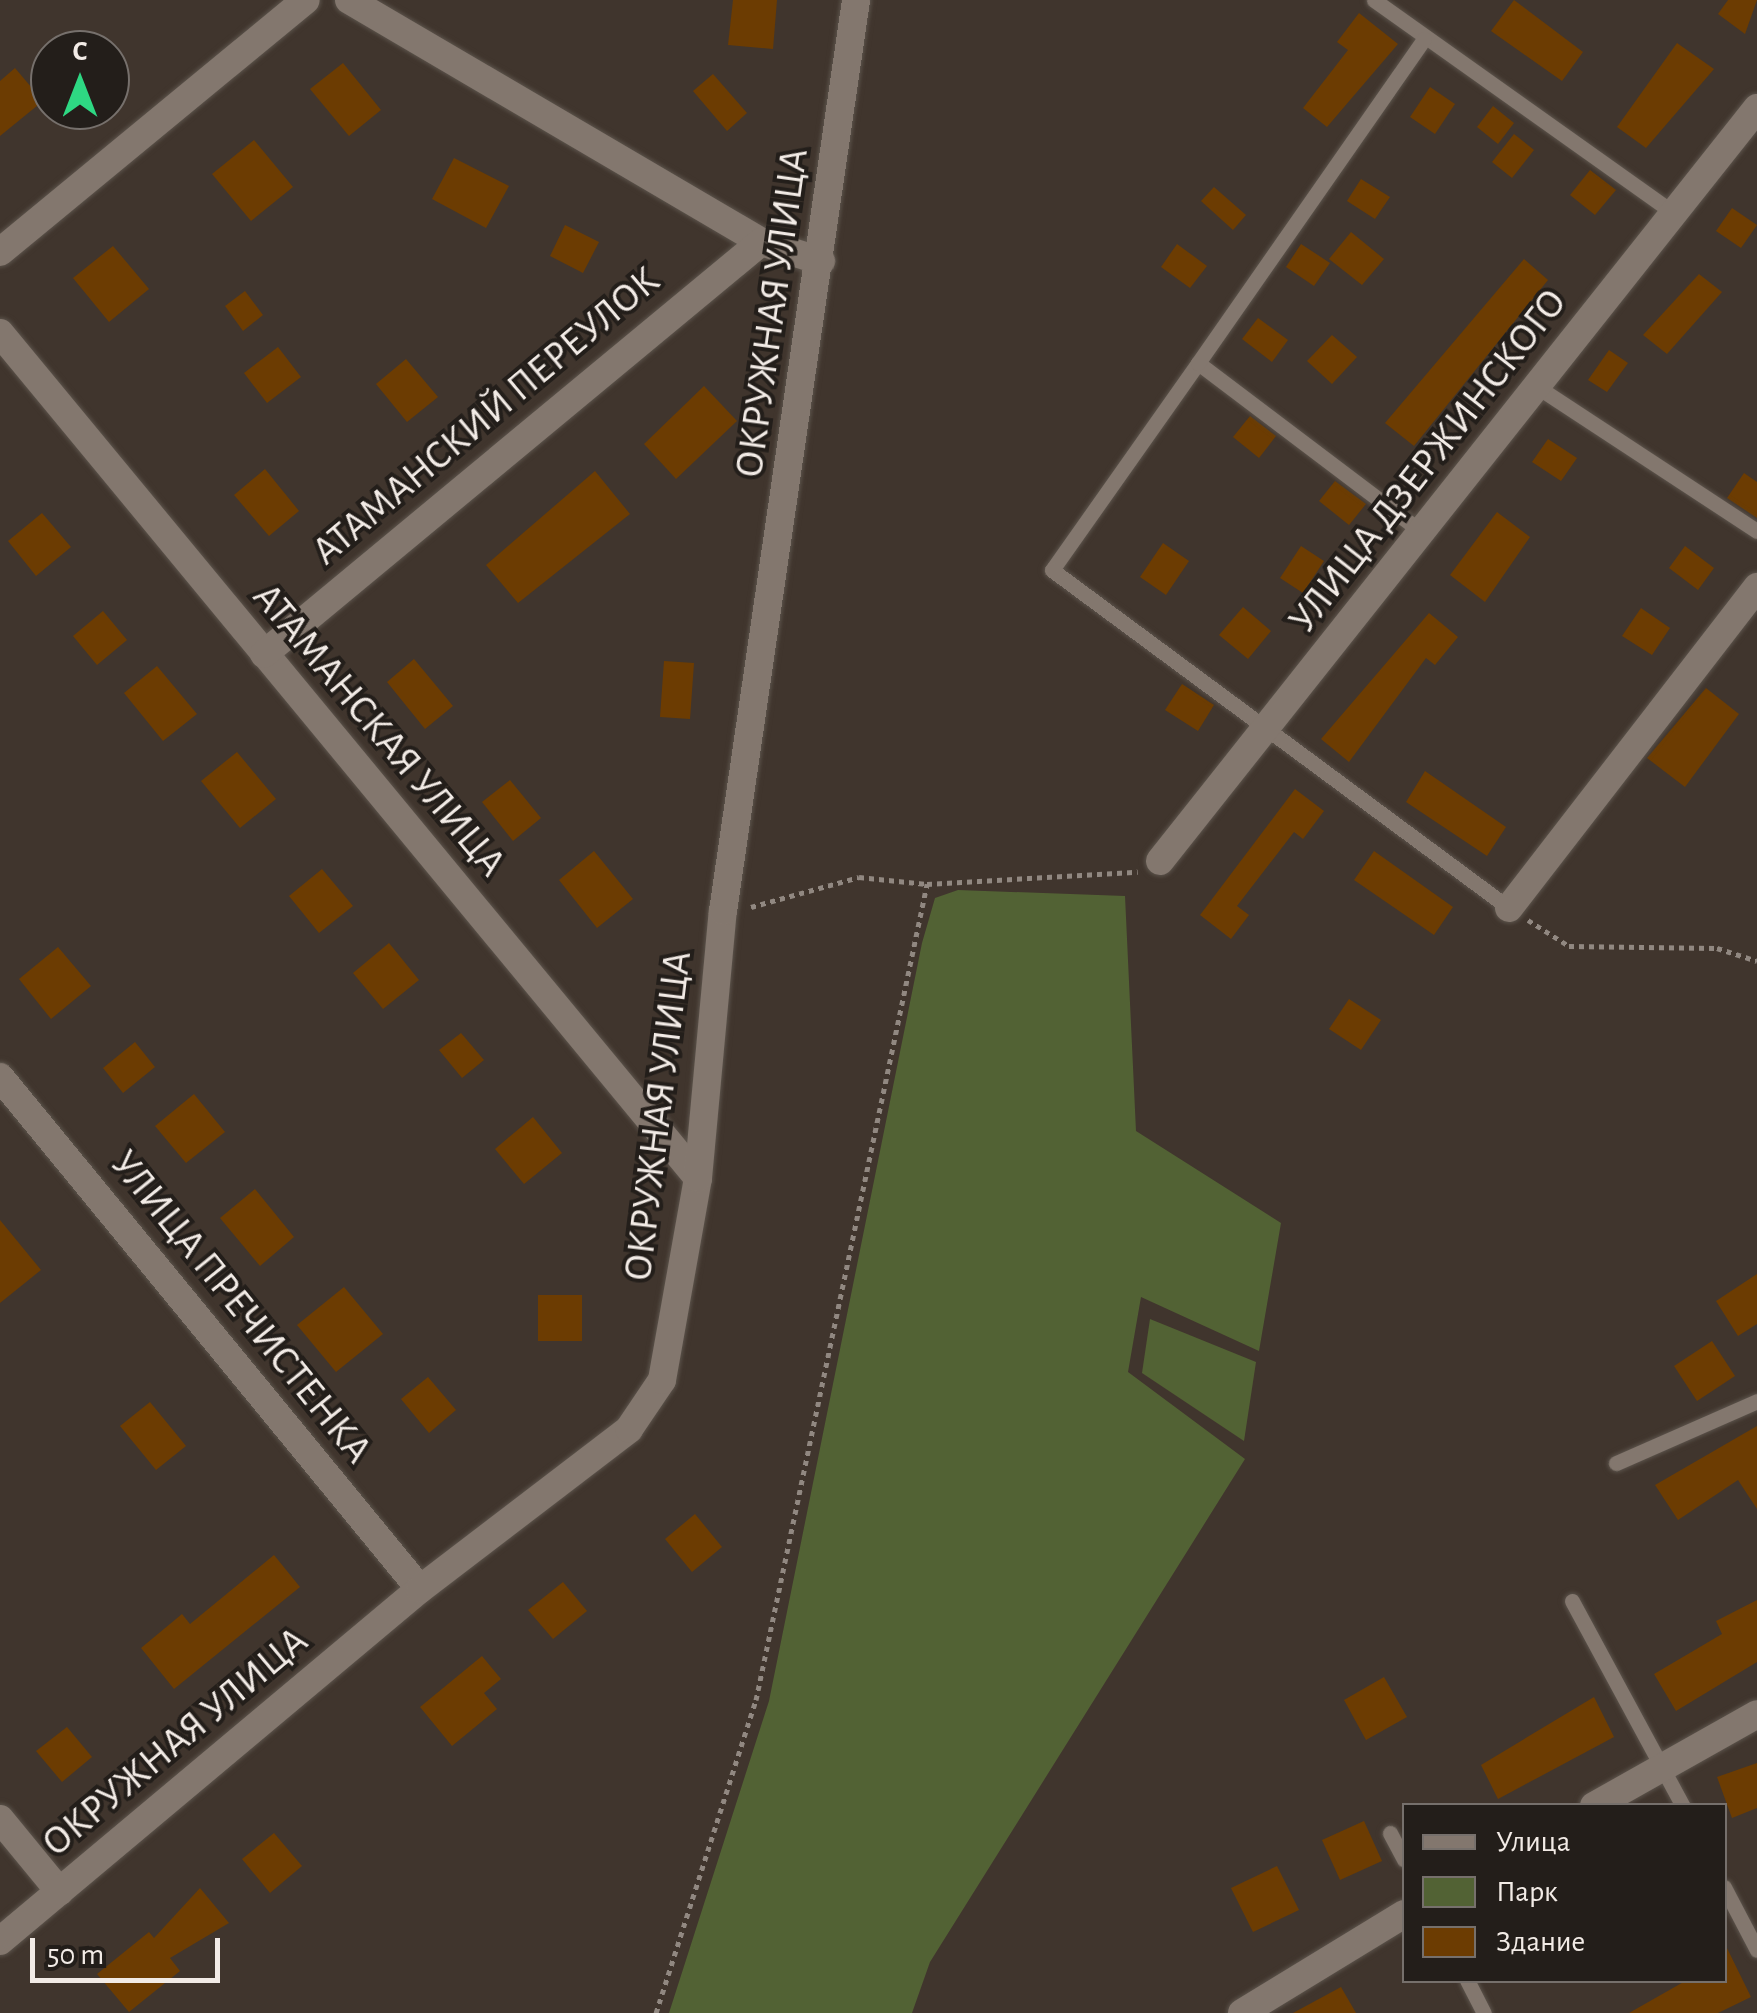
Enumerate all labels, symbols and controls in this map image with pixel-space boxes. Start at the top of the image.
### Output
north arrow [30,30,130,130]
text: С [72,38,88,66]
street label: ОКРУЖНАЯ УЛИЦА [725,145,819,481]
street label: АТАМАНСКИЙ ПЕРЕУЛОК [302,257,670,575]
street label: УЛИЦА ДЗЕРЖИНСКОГО [1279,279,1577,643]
street label: АТАМАНСКАЯ УЛИЦА [242,574,516,886]
street label: ОКРУЖНАЯ УЛИЦА [614,948,702,1284]
street label: УЛИЦА ПРЕЧИСТЕНКА [100,1141,382,1473]
street label: ОКРУЖНАЯ УЛИЦА [32,1617,318,1867]
legend [1402,1803,1727,1983]
text: Улица [1496,1827,1571,1857]
text: Парк [1496,1877,1558,1907]
scale bar [35,1918,225,1980]
text: Здание [1496,1927,1585,1957]
text: 50 m [47,1940,104,1970]

